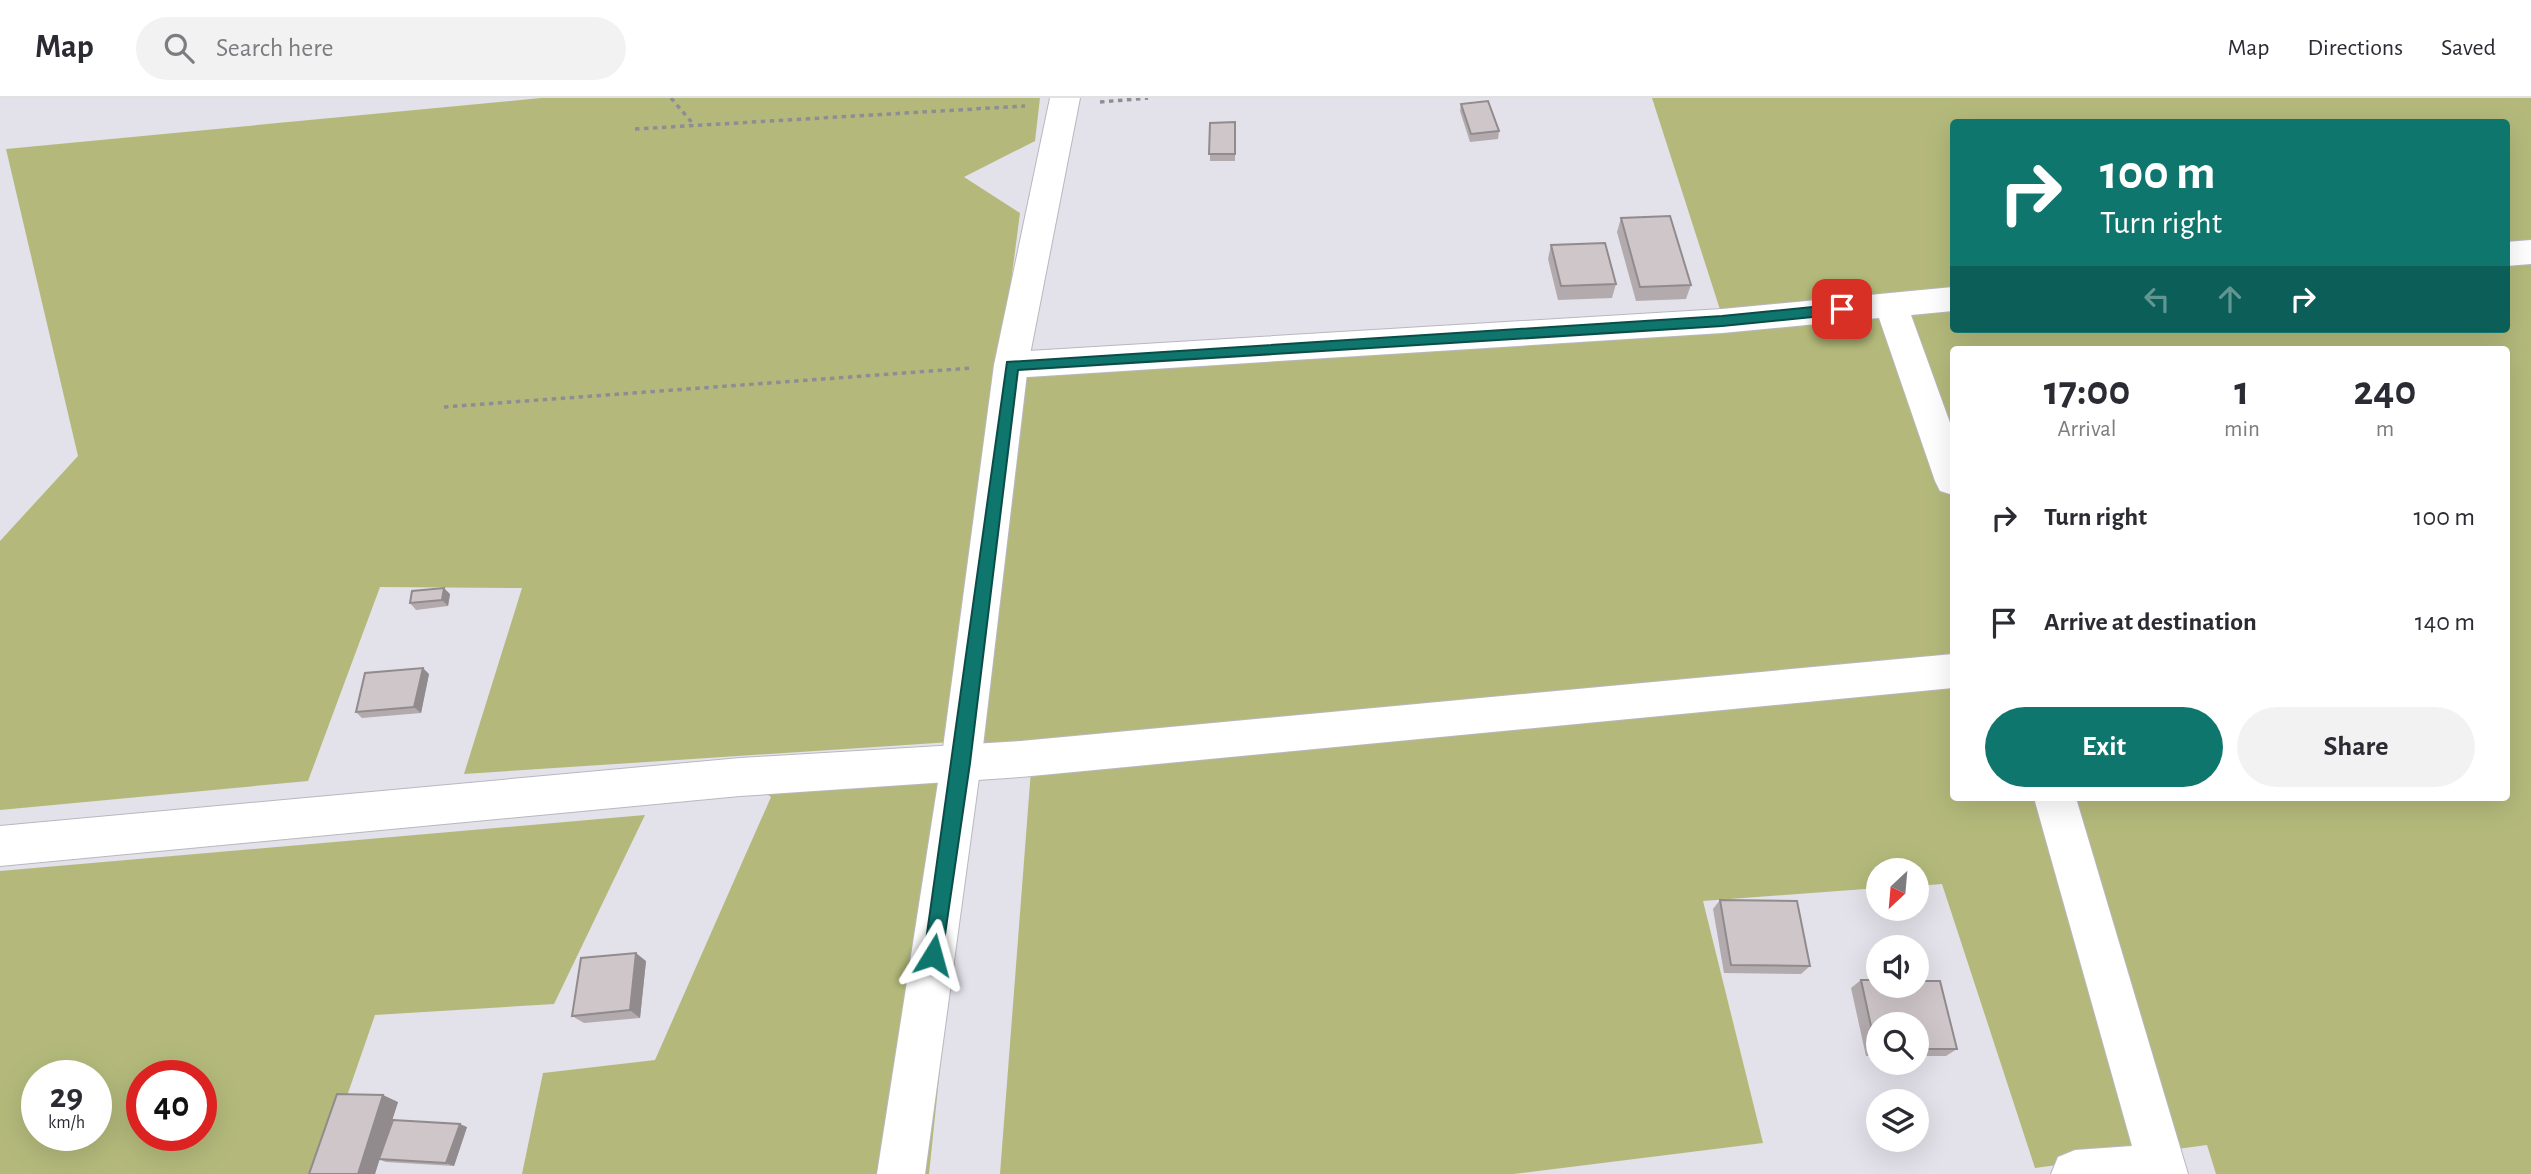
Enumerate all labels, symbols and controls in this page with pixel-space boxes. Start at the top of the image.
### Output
search box [136,17,626,80]
icon: search [160,29,198,67]
text: Map [35,31,94,64]
text: Search here [216,35,334,61]
text: Map [2227,36,2269,60]
text: Directions [2307,36,2403,60]
text: Saved [2441,36,2496,60]
icon: right [1985,147,2076,238]
text: 100 m [2100,149,2216,198]
text: Turn right [2100,207,2222,239]
pin [1812,279,1872,339]
icon: left [2138,280,2176,318]
icon: ahead [2211,280,2249,318]
icon: right [2284,280,2322,318]
icon: arrive [1823,290,1861,328]
text: 17:00 [2044,370,2130,412]
text: 1 [2234,370,2249,412]
text: 240 [2354,370,2416,412]
text: Arrival [2057,418,2117,441]
text: min [2224,418,2260,441]
text: m [2376,418,2394,441]
icon: right [1985,499,2023,537]
text: Turn right [2044,504,2147,530]
text: 100 m [2414,504,2475,530]
icon: arrive [1985,604,2023,642]
text: Arrive at destination [2044,609,2257,635]
text: 140 m [2415,609,2475,635]
button: Exit [1985,707,2223,787]
button: Share [2237,707,2475,787]
north arrow [1866,858,1928,920]
map controls [1866,858,1929,1152]
position arrow [896,918,970,992]
button: sound [1866,935,1929,998]
button: search [1866,1012,1929,1075]
speed limit sign: 40 [126,1060,217,1151]
text: 29 [50,1079,83,1114]
button: layers [1866,1089,1929,1152]
text: km/h [48,1114,85,1132]

